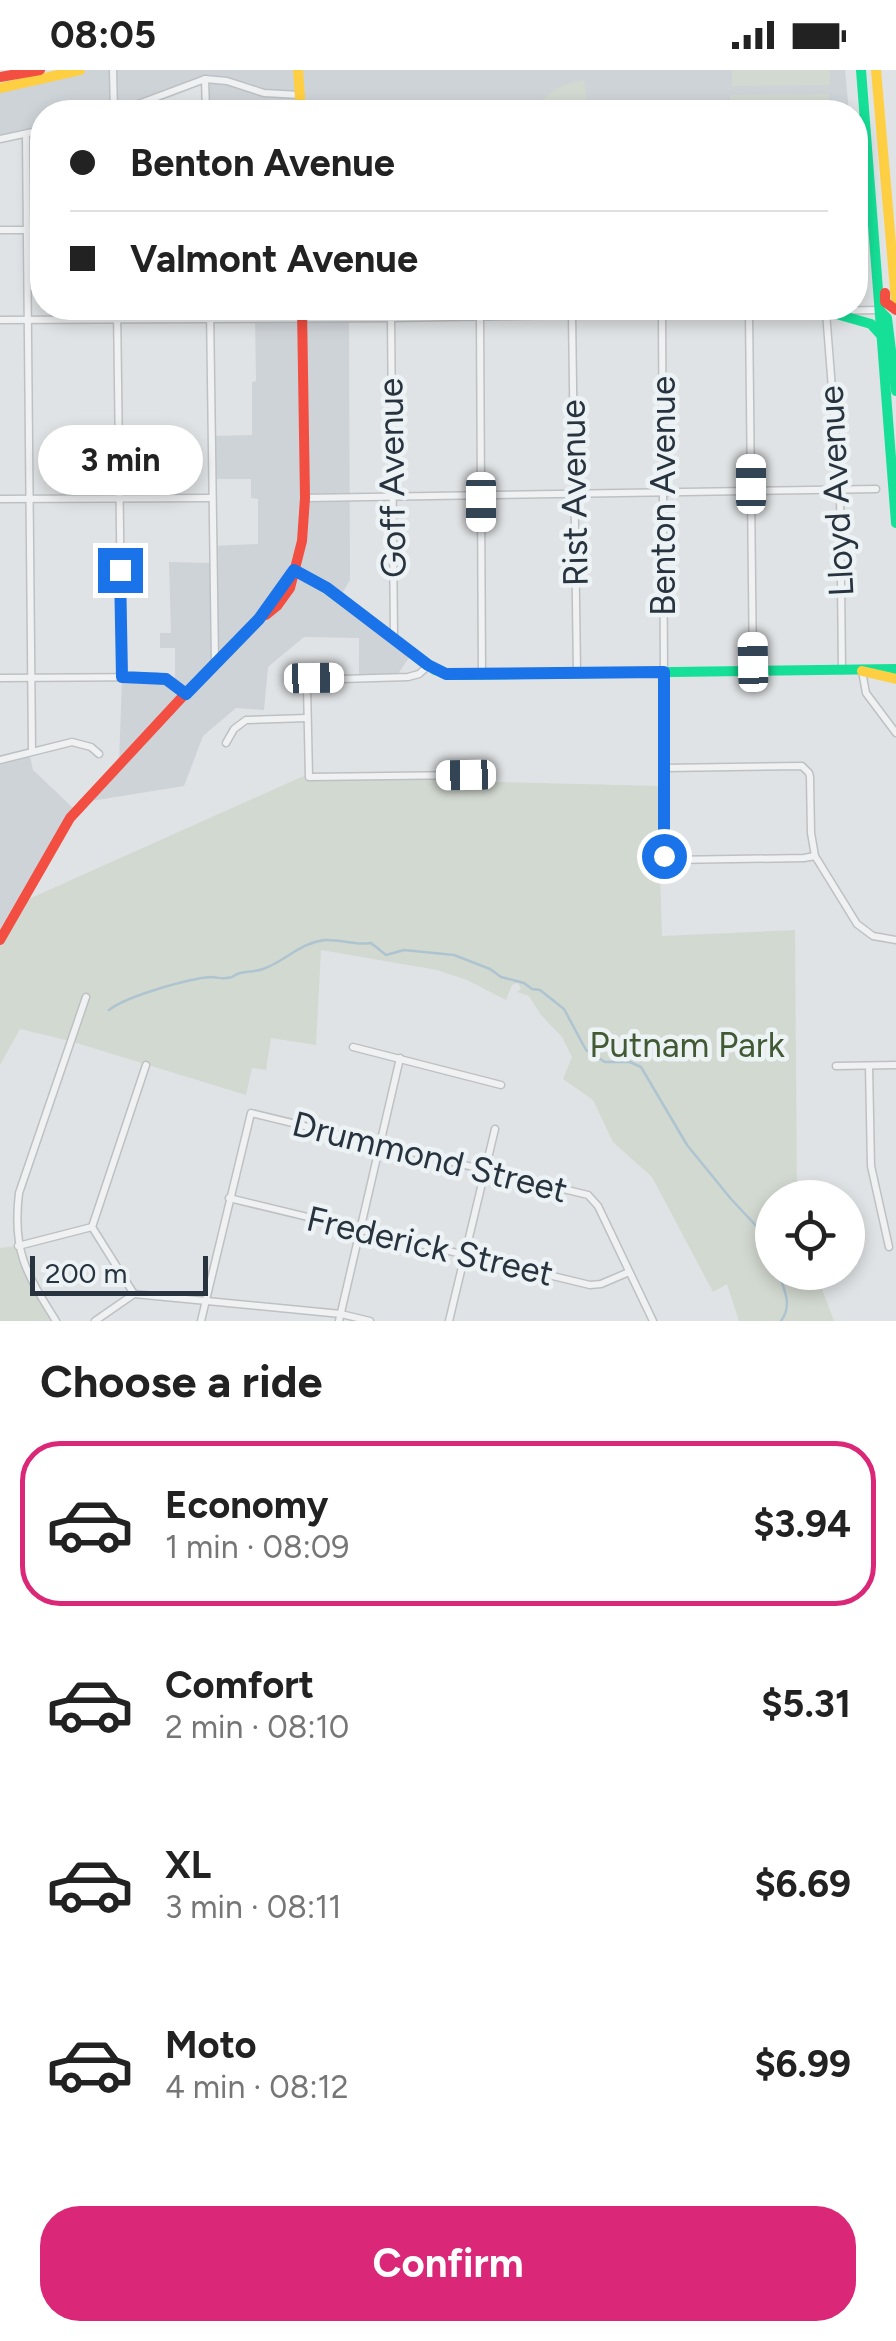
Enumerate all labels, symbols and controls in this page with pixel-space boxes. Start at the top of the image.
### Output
text: 08:05 [50,12,156,58]
text: Benton Avenue [130,140,395,186]
text: Valmont Avenue [130,236,418,282]
street label: Benton Avenue [642,376,684,616]
street label: Goff Avenue [369,378,415,578]
street label: Lloyd Avenue [810,384,862,598]
street label: Rist Avenue [551,399,597,587]
callout: 3 min [38,425,202,495]
text: 3 min [81,441,160,479]
car [736,454,766,514]
car [466,472,496,532]
route end [98,548,143,593]
car [737,632,769,692]
car [284,662,344,694]
car [436,759,496,791]
route start [642,834,687,879]
park label: Putnam Park [589,1024,785,1066]
street label: Drummond Street [288,1103,572,1211]
map controls [755,1180,865,1290]
button: locate [755,1180,865,1290]
street label: Frederick Street [303,1197,557,1295]
scale bar [30,1251,208,1296]
text: 200 m [45,1256,127,1290]
text: Choose a ride [40,1354,322,1408]
icon: car [45,1479,135,1569]
text: Economy [165,1482,328,1528]
text: $3.94 [753,1501,851,1547]
text: 1 min · 08:09 [165,1528,349,1566]
icon: car [45,1659,135,1749]
text: Comfort [165,1662,314,1708]
text: $5.31 [761,1681,851,1727]
text: 2 min · 08:10 [165,1708,349,1746]
icon: car [45,1839,135,1929]
text: XL [165,1842,211,1888]
text: $6.69 [754,1861,851,1907]
text: 3 min · 08:11 [165,1888,341,1926]
icon: car [45,2019,135,2109]
text: Moto [165,2022,257,2068]
text: $6.99 [754,2041,851,2087]
text: 4 min · 08:12 [165,2068,349,2106]
button: Confirm [40,2206,856,2321]

